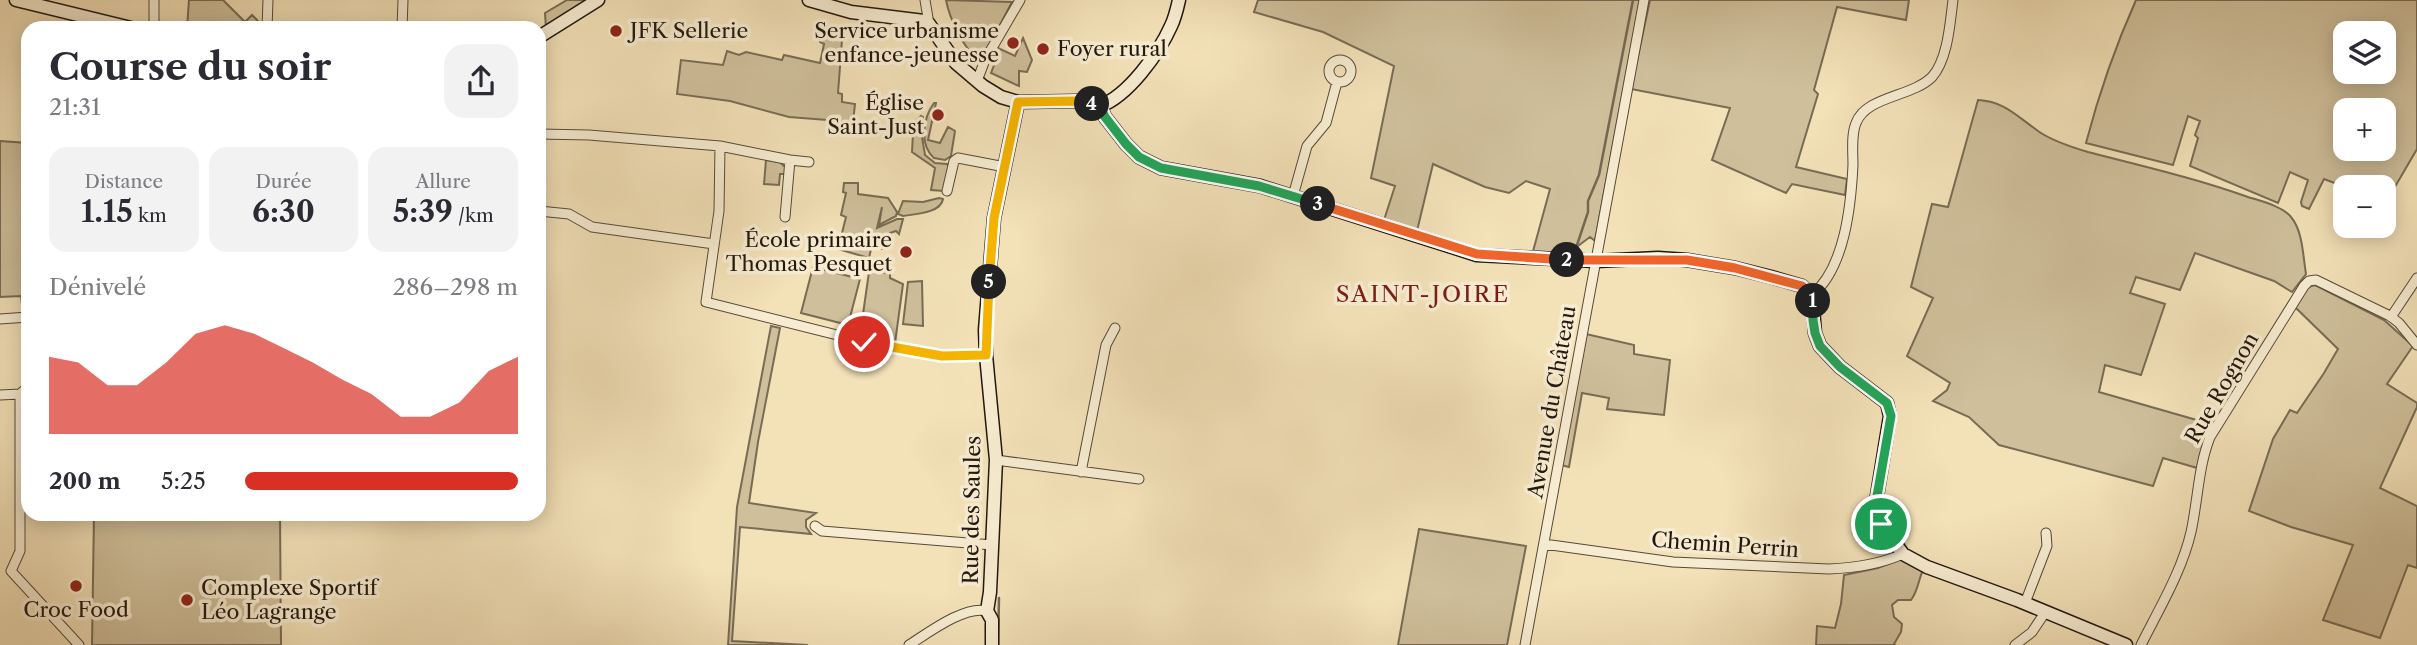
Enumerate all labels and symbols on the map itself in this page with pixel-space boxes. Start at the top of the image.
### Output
place label: JFK Sellerie [627,18,748,43]
place label: Service urbanisme enfance-jeunesse [814,18,999,67]
marker: JFK Sellerie [608,23,624,39]
marker: Service urbanisme enfance-jeunesse [1005,35,1021,51]
place label: Foyer rural [1057,36,1167,61]
marker: Foyer rural [1035,41,1051,57]
pin: 4 [1074,86,1110,122]
place label: Église Saint-Just [827,90,925,139]
marker: Église Saint-Just [930,107,946,123]
pin: 3 [1300,186,1336,222]
place label: École primaire Thomas Pesquet [726,227,893,276]
pin: 2 [1550,243,1584,278]
marker: École primaire Thomas Pesquet [898,244,914,260]
pin: 5 [972,264,1006,300]
district label: SAINT-JOIRE [1336,280,1510,308]
pin: 1 [1796,284,1830,318]
street label: Avenue du Château [1522,304,1581,501]
pin [834,312,894,372]
street label: Rue Rognon [2180,328,2263,448]
street label: Rue des Saules [958,435,985,584]
pin [1851,494,1911,554]
street label: Chemin Perrin [1650,527,1800,562]
place label: Complexe Sportif Léo Lagrange [201,575,380,624]
marker: Croc Food [68,578,84,594]
marker: Complexe Sportif Léo Lagrange [179,592,195,608]
place label: Croc Food [23,597,129,622]

